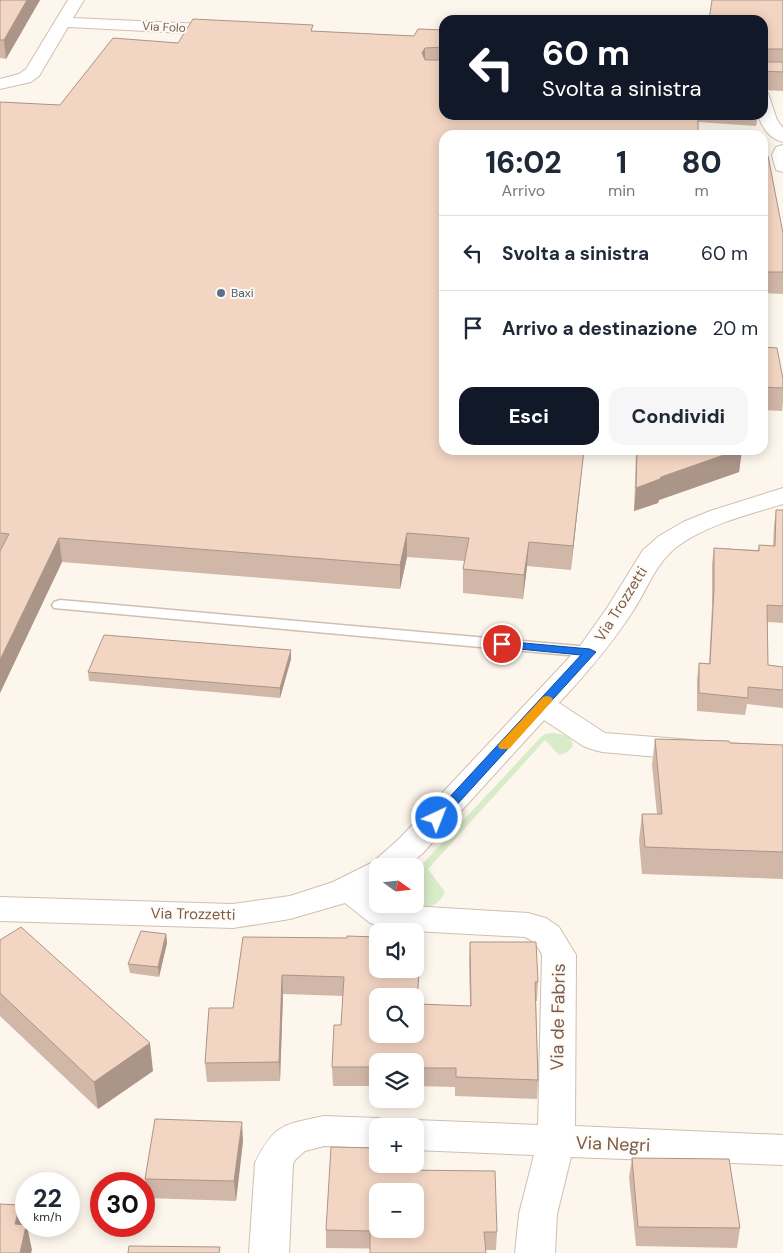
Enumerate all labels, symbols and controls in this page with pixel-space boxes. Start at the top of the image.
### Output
street label: Via Folo [142,18,186,36]
text: 60 m [542,30,630,76]
icon: left [459,35,524,100]
text: Svolta a sinistra [542,74,702,103]
text: 16:02 [485,143,562,182]
text: 1 [616,143,627,182]
text: 80 [681,143,722,182]
text: Arrivo [502,180,545,201]
text: min [608,180,635,201]
text: m [694,180,709,201]
icon: left [459,239,487,267]
text: Svolta a sinistra [502,241,649,266]
text: 60 m [701,241,748,266]
place label: Baxi [231,285,254,301]
marker: Baxi [215,287,227,299]
icon: arrive [459,314,487,342]
text: Arrivo a destinazione [502,316,697,341]
text: 20 m [712,316,758,341]
button: Esci [459,387,599,445]
button: Condividi [609,387,748,445]
street label: Via Trozzetti [590,563,652,645]
pin [481,623,523,665]
icon: arrive [488,630,516,658]
position arrow [410,791,462,843]
north arrow [369,858,424,912]
map controls [369,858,424,1238]
street label: Via Trozzetti [150,903,236,925]
button: sound [369,923,424,978]
street label: Via de Fabris [545,963,571,1071]
button: search [369,988,424,1043]
button: layers [369,1053,424,1108]
button: + [369,1118,424,1173]
street label: Via Negri [575,1131,651,1157]
speed limit sign: 30 [90,1172,155,1237]
text: 22 [33,1182,62,1215]
button: − [369,1183,424,1238]
text: km/h [33,1209,62,1225]

